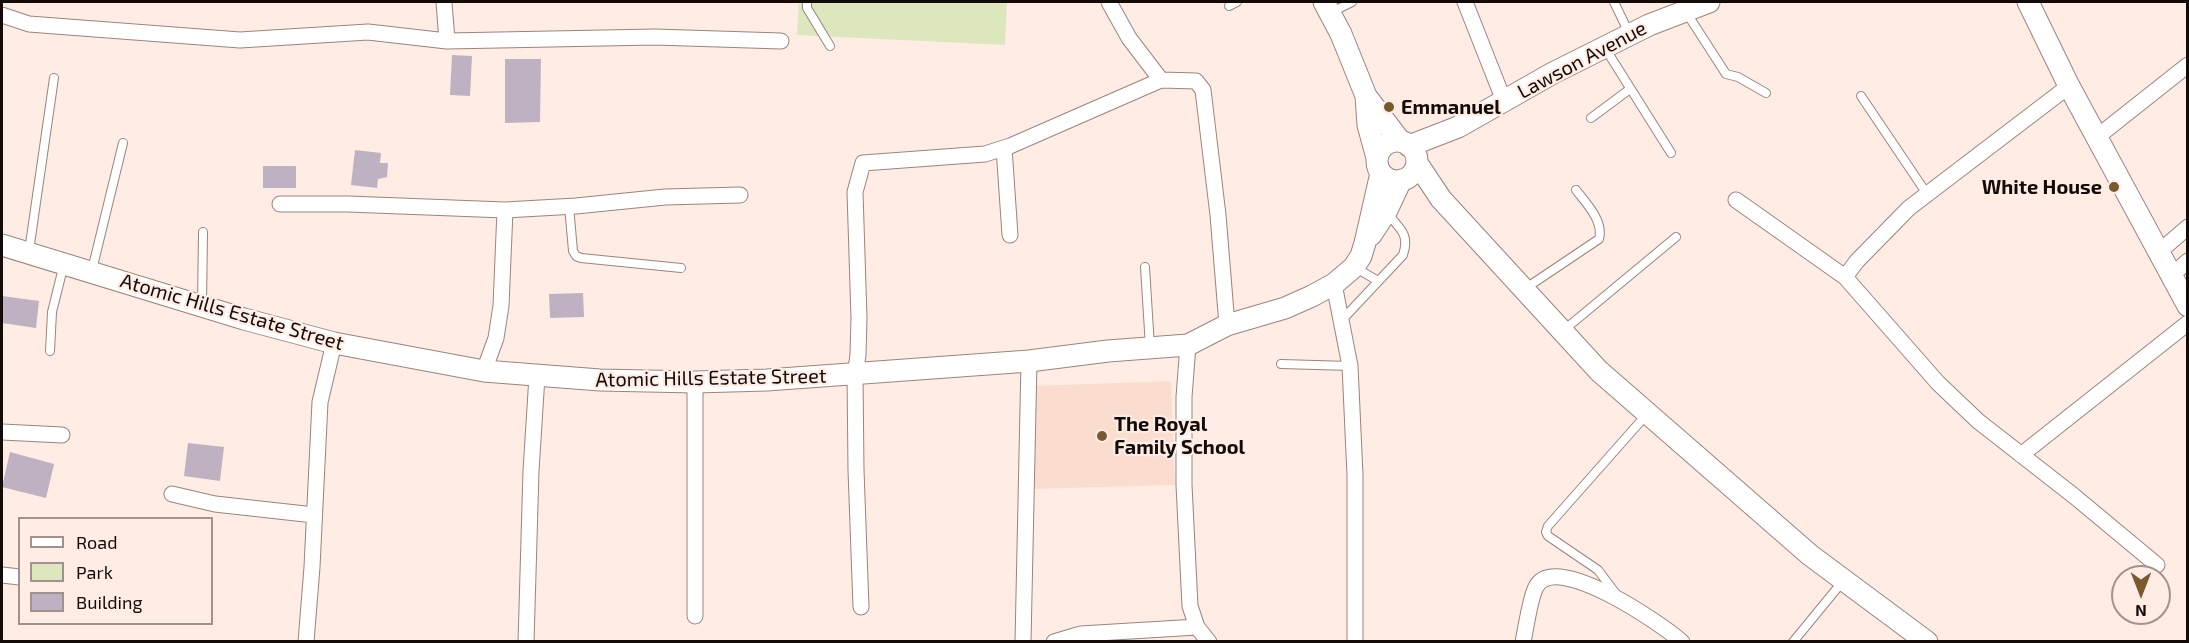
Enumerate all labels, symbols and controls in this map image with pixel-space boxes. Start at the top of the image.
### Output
street label: Lawson Avenue [1514,16,1650,104]
place label: Emmanuel [1401,95,1501,119]
marker: Emmanuel [1382,100,1396,114]
place label: White House [1982,175,2102,199]
marker: White House [2107,180,2121,194]
street label: Atomic Hills Estate Street [118,269,346,355]
street label: Atomic Hills Estate Street [595,364,827,392]
place label: The Royal Family School [1114,412,1245,459]
marker: The Royal Family School [1095,429,1109,443]
legend [18,517,213,625]
text: Road [76,531,117,553]
text: Park [76,561,113,583]
north arrow [2111,565,2171,625]
text: Building [76,591,143,613]
text: N [2135,602,2147,621]

